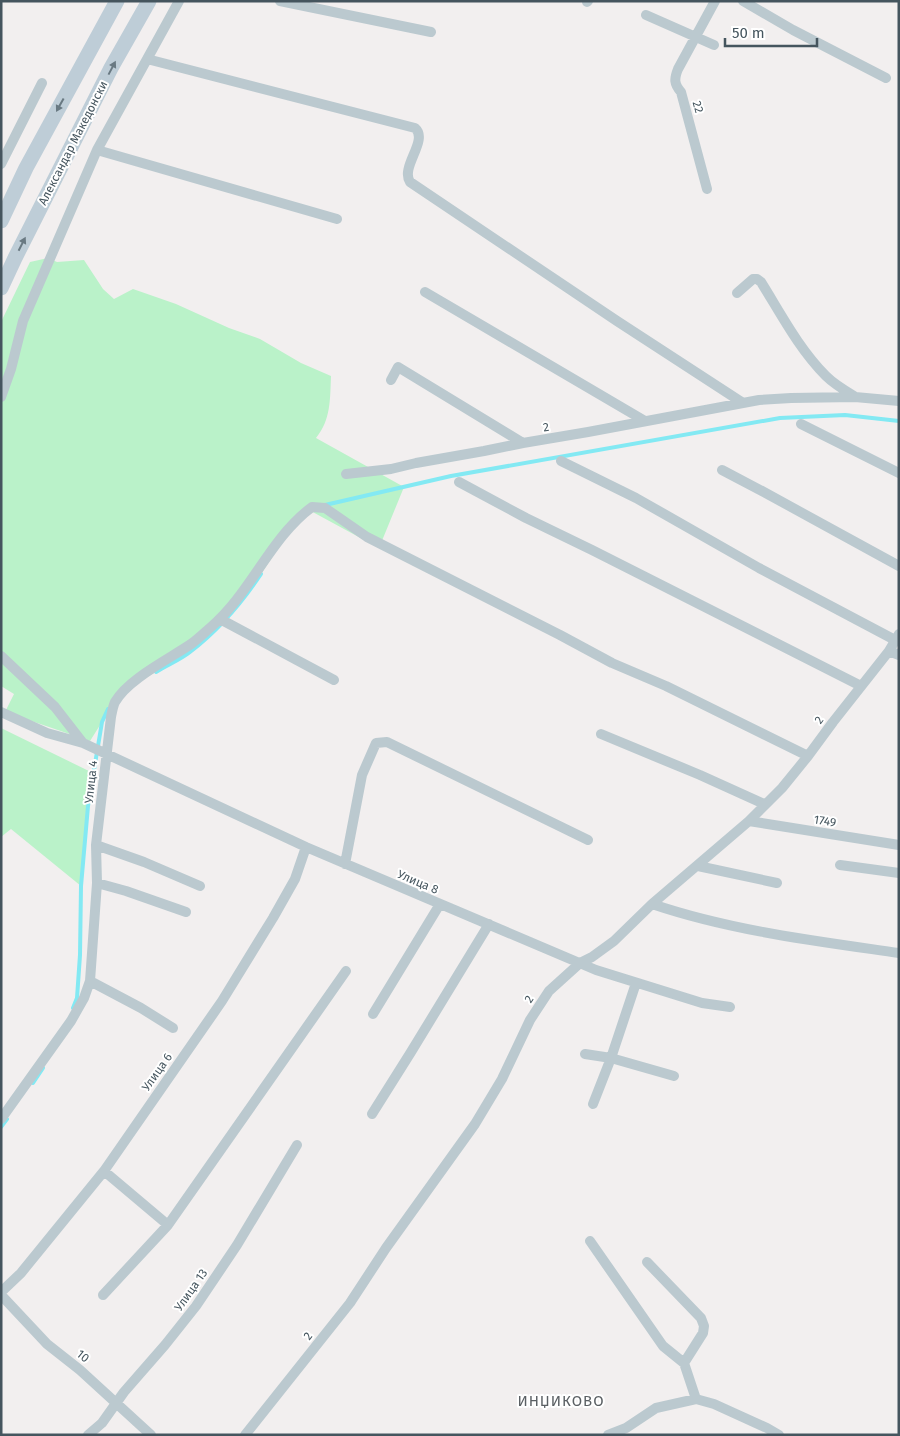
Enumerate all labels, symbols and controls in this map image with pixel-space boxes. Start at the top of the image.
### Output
scale bar [725,15,818,47]
text: 50 m [732,24,765,42]
one-way arrow [108,61,116,75]
street label: Александар Македонски [36,79,110,207]
one-way arrow [56,98,64,113]
street label: 22 [690,99,706,115]
one-way arrow [18,237,26,251]
street label: 2 [542,420,550,434]
street label: 2 [812,713,826,727]
street label: Улица 4 [82,759,100,804]
street label: 1749 [813,812,837,830]
street label: Улица 8 [395,867,441,897]
street label: 2 [522,993,537,1005]
street label: Улица 6 [139,1050,175,1094]
street label: Улица 13 [172,1266,210,1314]
street label: 2 [301,1329,315,1343]
street label: 10 [74,1347,92,1365]
district label: ИНЏИКОВО [517,1392,605,1410]

